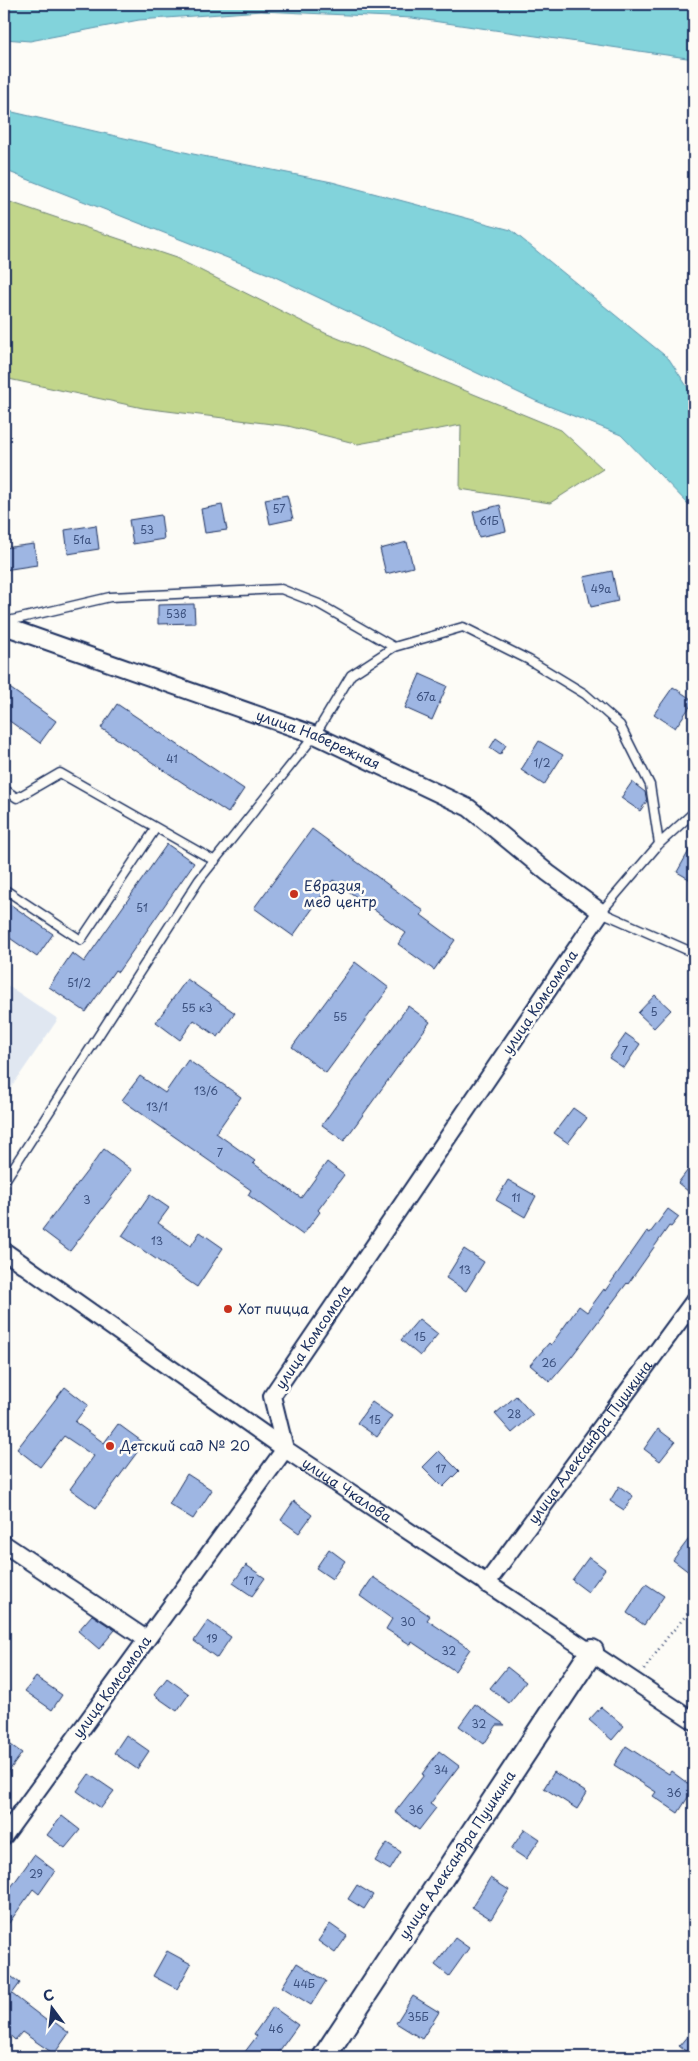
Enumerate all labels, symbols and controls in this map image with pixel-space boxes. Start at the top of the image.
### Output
house number: 57 [272,500,286,517]
house number: 61Б [479,512,499,529]
house number: 53 [140,521,154,538]
house number: 51а [73,531,91,548]
house number: 49а [591,580,611,597]
house number: 53в [166,605,186,622]
house number: 67а [416,688,436,705]
street label: улица Набережная [253,704,384,774]
house number: 41 [166,750,178,767]
house number: 1/2 [533,754,551,771]
place label: Евразия, мед центр [304,875,377,912]
marker: Евразия, мед центр [288,888,300,900]
house number: 51 [136,899,148,916]
street label: улица Комсомола [497,945,583,1058]
house number: 51/2 [67,974,91,991]
house number: 55 к3 [181,999,213,1016]
house number: 5 [650,1003,658,1020]
house number: 55 [333,1008,347,1025]
house number: 7 [622,1042,628,1059]
house number: 13/6 [194,1082,218,1099]
house number: 13/1 [146,1098,168,1115]
house number: 7 [217,1144,223,1161]
house number: 11 [511,1189,521,1206]
house number: 3 [83,1191,91,1208]
house number: 13 [151,1232,163,1249]
house number: 13 [459,1261,471,1278]
street label: улица Комсомола [270,1280,356,1393]
place label: Хот пицца [238,1298,309,1319]
marker: Хот пицца [222,1303,234,1315]
house number: 15 [414,1328,426,1345]
house number: 26 [541,1354,557,1371]
street label: улица Александра Пушкина [523,1356,657,1528]
house number: 28 [507,1405,521,1422]
house number: 15 [369,1411,381,1428]
place label: Детский сад № 20 [119,1435,250,1456]
marker: Детский сад № 20 [104,1440,116,1452]
street label: улица Чкалова [298,1452,396,1527]
house number: 17 [436,1460,447,1477]
house number: 17 [244,1572,255,1589]
house number: 30 [400,1613,416,1630]
house number: 19 [206,1630,218,1647]
street label: улица Комсомола [67,1631,156,1742]
house number: 32 [442,1642,457,1659]
house number: 32 [472,1715,487,1732]
house number: 34 [434,1761,448,1778]
street label: улица Александра Пушкина [393,1766,520,1943]
house number: 36 [667,1784,682,1801]
house number: 36 [409,1801,424,1818]
house number: 29 [29,1865,43,1882]
house number: 44Б [293,1975,315,1992]
text: С [41,1983,56,2006]
north arrow [28,1984,78,2034]
house number: 35Б [407,2008,429,2025]
house number: 46 [269,2020,284,2037]

